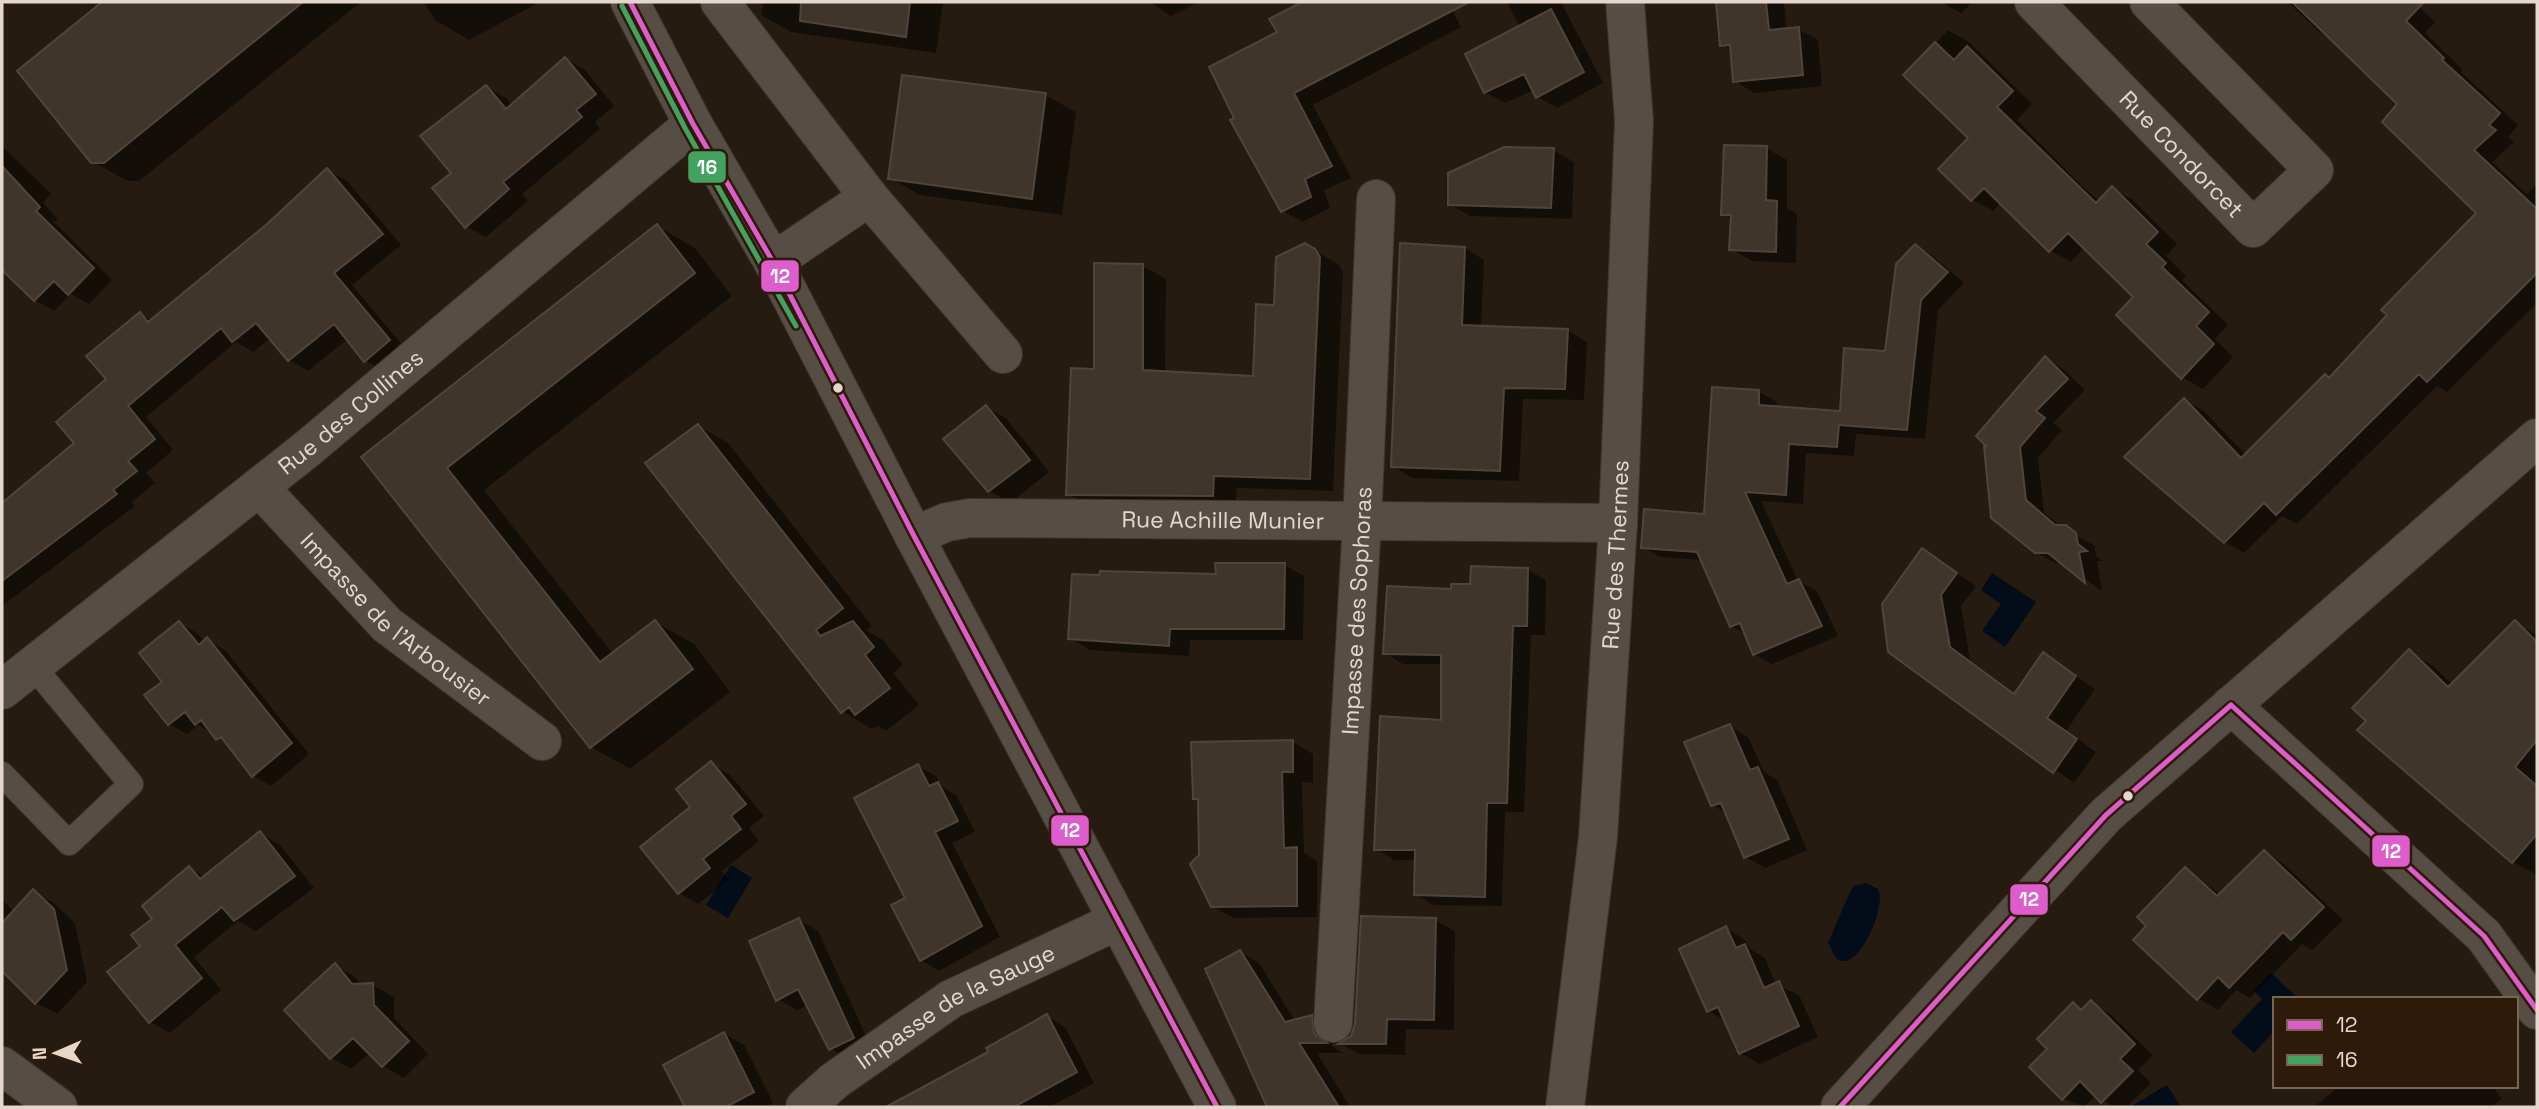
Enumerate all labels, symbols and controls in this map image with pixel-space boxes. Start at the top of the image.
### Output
street label: Rue Condorcet [2113,84,2250,224]
line badge: 16 [687,150,727,184]
text: 16 [697,155,717,180]
line badge: 12 [760,259,800,293]
text: 12 [770,264,790,289]
street label: Rue des Collines [272,343,429,481]
unlabelled marker [831,381,845,395]
street label: Rue des Thermes [1595,459,1635,650]
street label: Impasse des Sophoras [1335,486,1379,736]
street label: Rue Achille Munier [1121,504,1324,536]
street label: Impasse de l'Arbousier [294,526,497,713]
unlabelled marker [2121,789,2135,803]
line badge: 12 [1050,814,1090,847]
text: 12 [1060,818,1080,843]
line badge: 12 [2371,834,2411,868]
text: 12 [2381,839,2401,864]
line badge: 12 [2009,883,2049,916]
text: 12 [2019,887,2039,912]
street label: Impasse de la Sauge [850,937,1060,1076]
legend [2273,997,2518,1088]
text: 12 [2336,1011,2357,1038]
north arrow [21,1018,91,1088]
text: 16 [2336,1046,2358,1073]
text: N [27,1047,52,1060]

